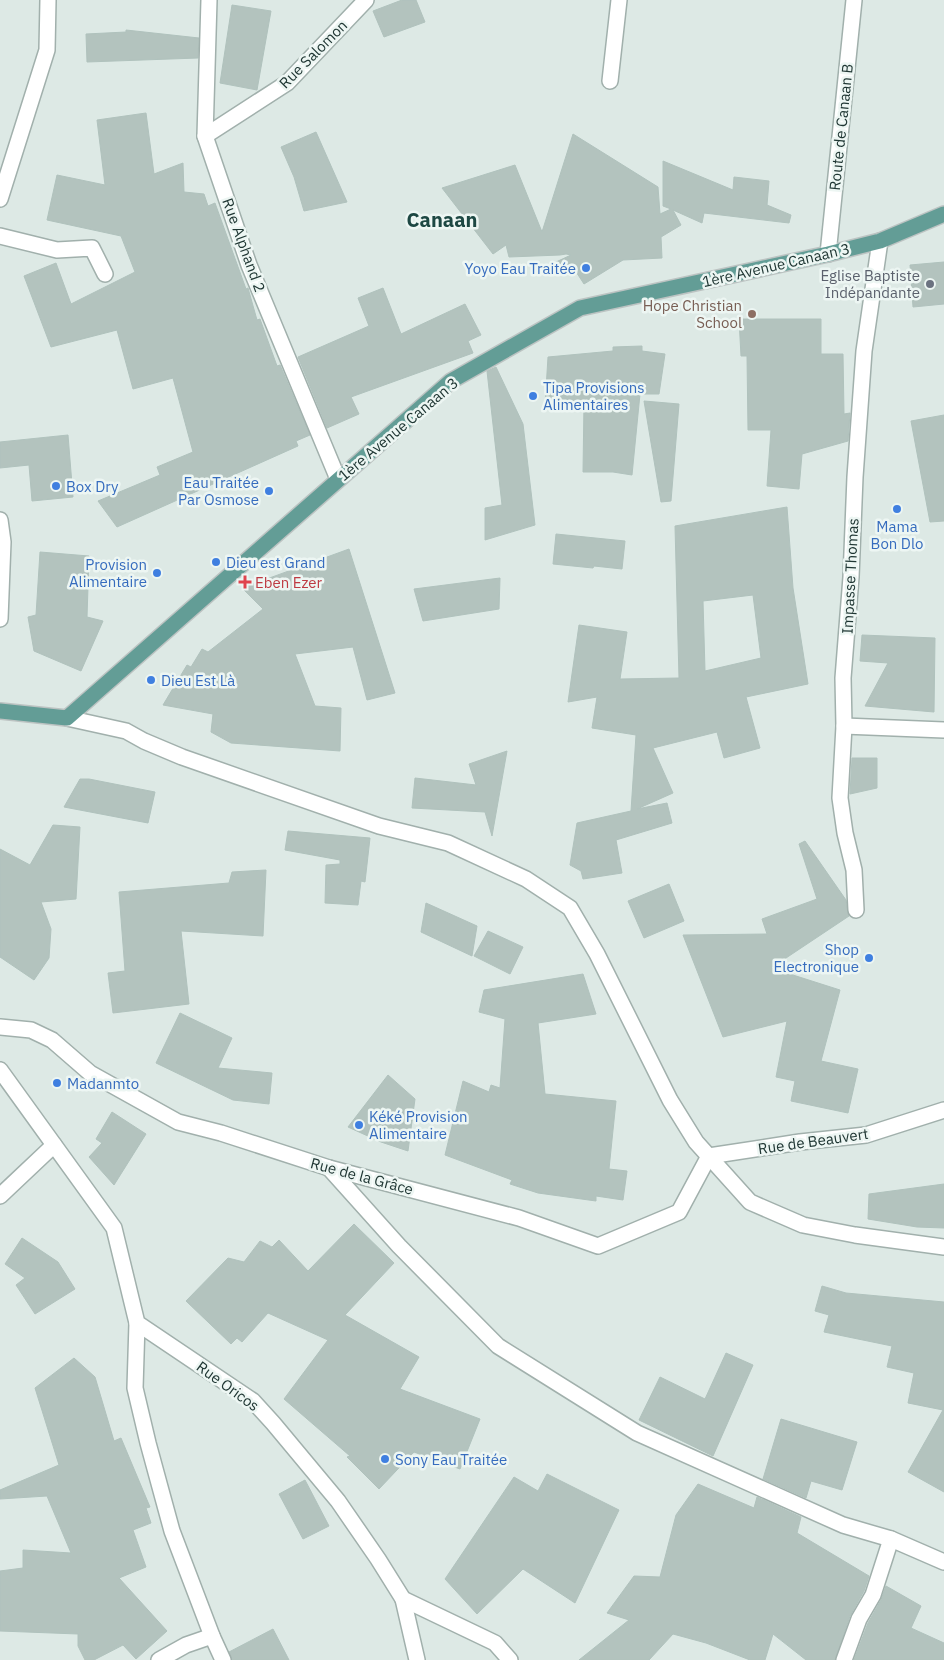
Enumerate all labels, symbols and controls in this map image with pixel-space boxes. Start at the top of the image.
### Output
street label: Rue Salomon [275,16,351,92]
street label: Route de Canaan B [825,63,857,191]
street label: Rue Alphand 2 [218,195,270,295]
district label: Canaan [407,206,478,233]
street label: 1ère Avenue Canaan 3 [700,239,852,291]
place label: Yoyo Eau Traitée [465,259,576,278]
marker: Yoyo Eau Traitée [580,262,592,274]
place label: Eglise Baptiste Indépandante [820,266,920,302]
marker: Eglise Baptiste Indépandante [924,278,936,290]
place label: Hope Christian School [643,296,742,332]
marker: Hope Christian School [746,308,758,320]
street label: 1ère Avenue Canaan 3 [334,373,462,485]
place label: Tipa Provisions Alimentaires [543,378,645,414]
marker: Tipa Provisions Alimentaires [527,390,539,402]
place label: Eau Traitée Par Osmose [178,473,259,509]
place label: Box Dry [66,477,119,496]
marker: Box Dry [50,480,62,492]
marker: Eau Traitée Par Osmose [263,485,275,497]
marker: Mama Bon Dlo [891,503,903,515]
place label: Mama Bon Dlo [871,517,923,553]
street label: Impasse Thomas [837,518,863,634]
place label: Dieu est Grand [226,553,325,572]
place label: Provision Alimentaire [69,555,147,591]
marker: Dieu est Grand [210,556,222,568]
marker: Provision Alimentaire [151,567,163,579]
place label: Eben Ezer [255,573,323,592]
marker: Eben Ezer [239,576,251,588]
place label: Dieu Est Là [161,671,235,690]
marker: Dieu Est Là [145,674,157,686]
place label: Shop Electronique [774,940,859,976]
marker: Shop Electronique [863,952,875,964]
place label: Madanmto [67,1074,139,1093]
marker: Madanmto [51,1077,63,1089]
place label: Kéké Provision Alimentaire [369,1107,468,1143]
marker: Kéké Provision Alimentaire [353,1119,365,1131]
street label: Rue de Beauvert [757,1124,869,1158]
street label: Rue de la Grâce [309,1153,415,1199]
street label: Rue Oricos [193,1357,263,1415]
place label: Sony Eau Traitée [395,1450,507,1469]
marker: Sony Eau Traitée [379,1453,391,1465]

